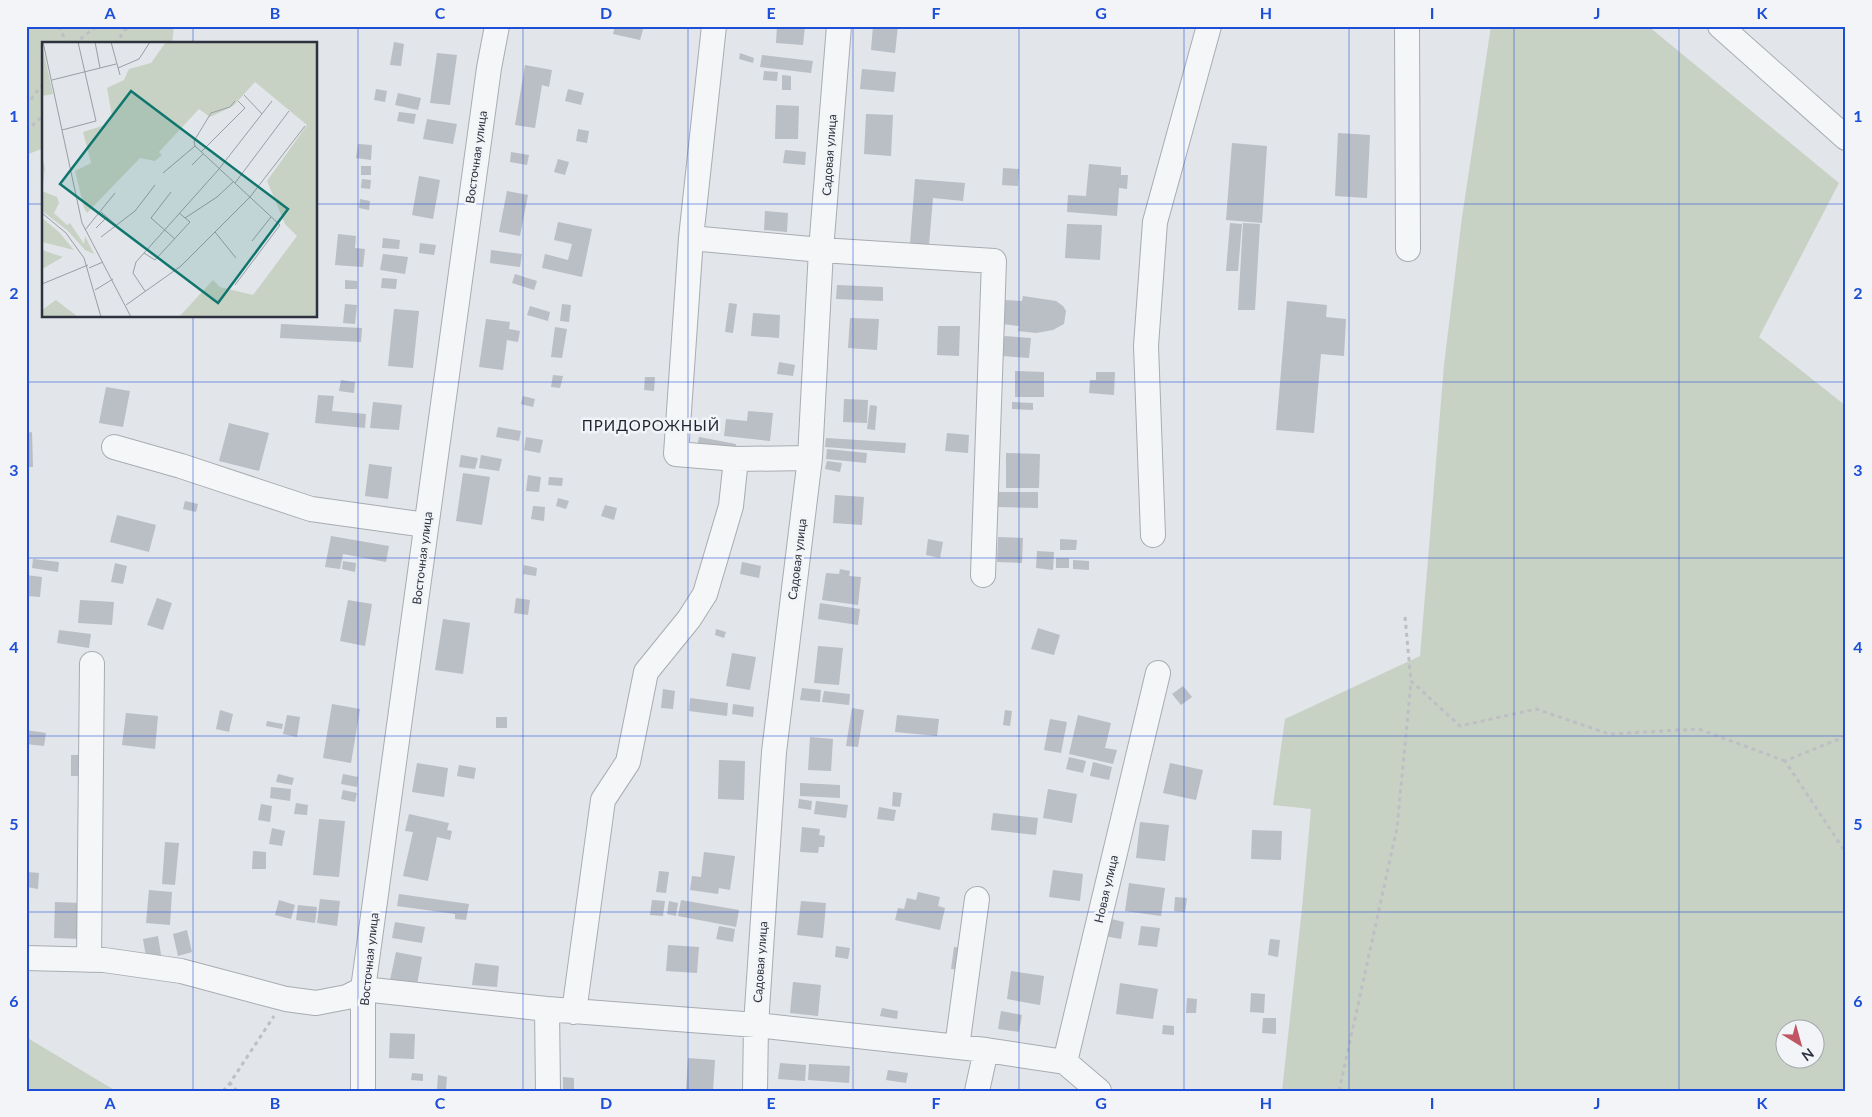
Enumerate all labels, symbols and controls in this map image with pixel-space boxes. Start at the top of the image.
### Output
text: A [103,3,116,22]
text: B [270,3,280,22]
text: C [435,3,446,22]
text: D [600,3,612,22]
text: E [766,3,776,22]
text: F [931,3,941,22]
text: G [1095,3,1107,22]
text: H [1260,3,1272,22]
text: I [1430,3,1434,22]
text: J [1594,3,1600,22]
text: K [1757,3,1769,22]
inset map [42,42,318,318]
text: 1 [9,106,19,125]
text: 1 [1853,106,1863,125]
street label: Восточная улица [462,110,490,204]
street label: Садовая улица [819,114,839,196]
text: 2 [9,283,19,302]
text: 2 [1853,283,1863,302]
district label: ПРИДОРОЖНЫЙ [582,416,720,434]
text: 3 [9,460,19,479]
text: 3 [1853,460,1863,479]
street label: Восточная улица [409,511,435,605]
street label: Садовая улица [785,517,809,601]
text: 4 [9,637,19,656]
text: 4 [1853,637,1863,656]
text: 5 [9,814,19,833]
text: 5 [1853,814,1863,833]
street label: Новая улица [1091,853,1121,925]
street label: Восточная улица [357,912,381,1006]
street label: Садовая улица [750,921,770,1003]
text: 6 [9,991,19,1010]
text: 6 [1853,991,1863,1010]
north arrow [1774,1020,1824,1070]
text: N [1799,1045,1818,1065]
text: A [103,1093,116,1112]
text: B [270,1093,280,1112]
text: C [435,1093,446,1112]
text: D [600,1093,612,1112]
text: E [766,1093,776,1112]
text: F [931,1093,941,1112]
text: G [1095,1093,1107,1112]
text: H [1260,1093,1272,1112]
text: I [1430,1093,1434,1112]
text: J [1594,1093,1600,1112]
text: K [1757,1093,1769,1112]

